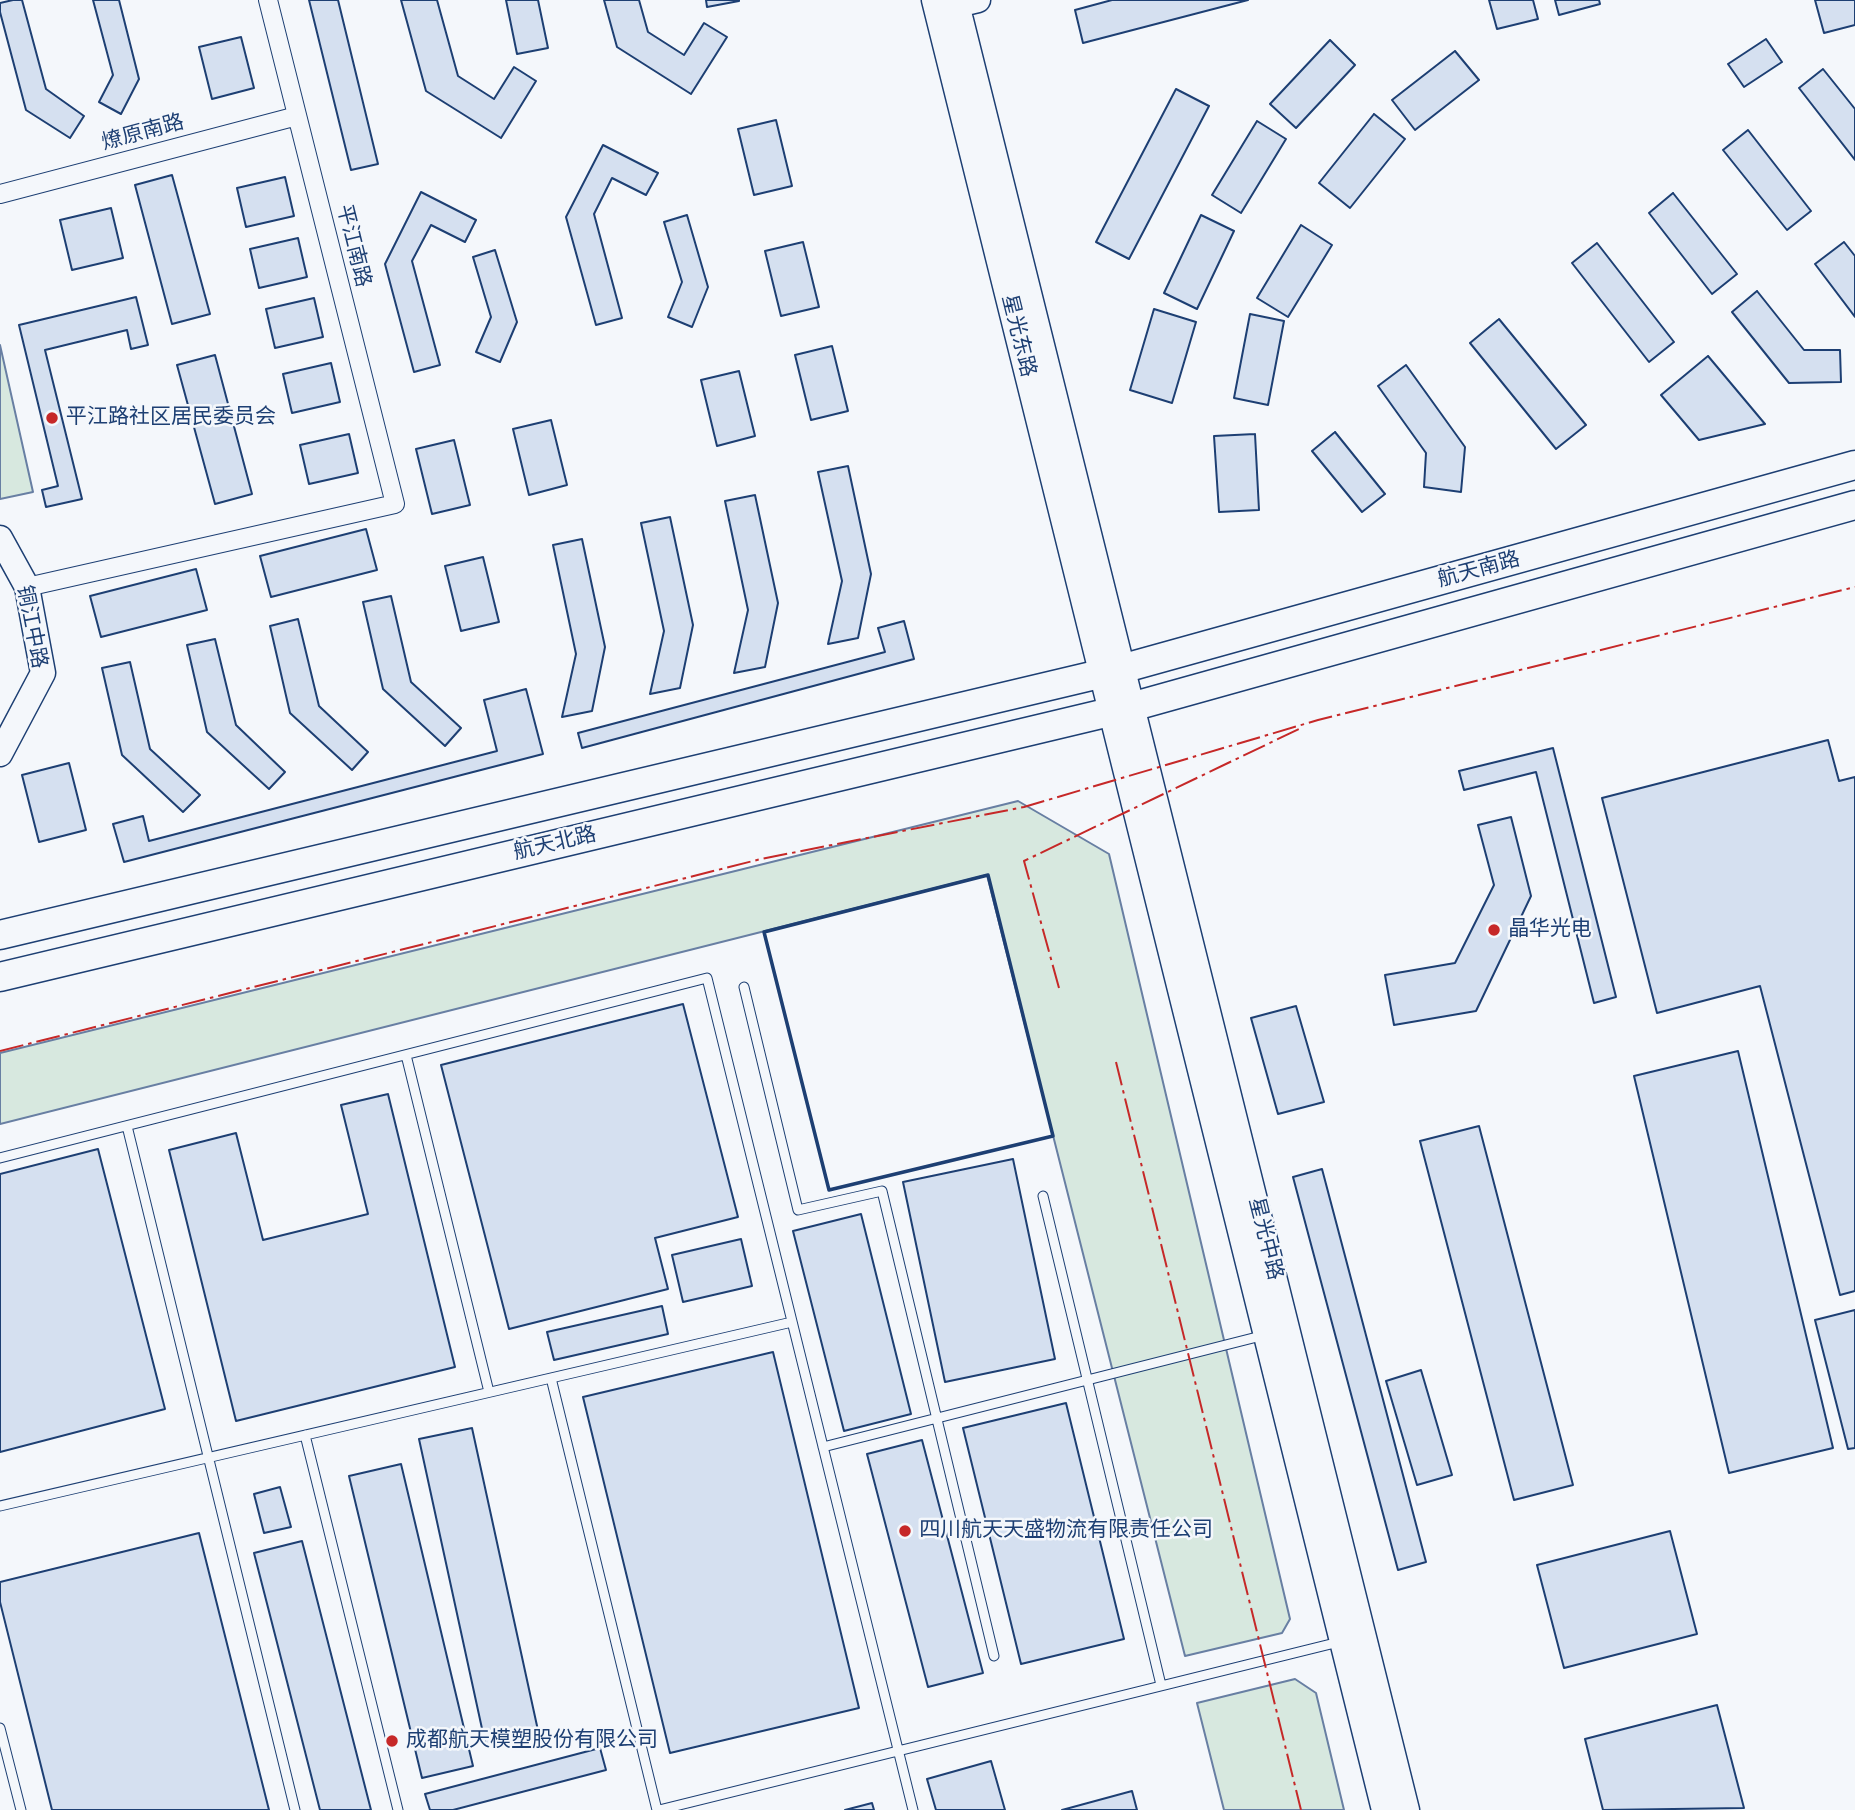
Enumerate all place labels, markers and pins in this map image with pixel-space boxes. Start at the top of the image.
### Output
place label: 平江路社区居民委员会 [66,405,276,431]
marker: 平江路社区居民委员会 [44,410,60,426]
place label: 晶华光电 [1508,917,1592,943]
marker: 晶华光电 [1486,922,1502,938]
place label: 四川航天天盛物流有限责任公司 [919,1518,1213,1544]
marker: 四川航天天盛物流有限责任公司 [897,1523,913,1539]
place label: 成都航天模塑股份有限公司 [406,1728,658,1754]
marker: 成都航天模塑股份有限公司 [384,1733,400,1749]

